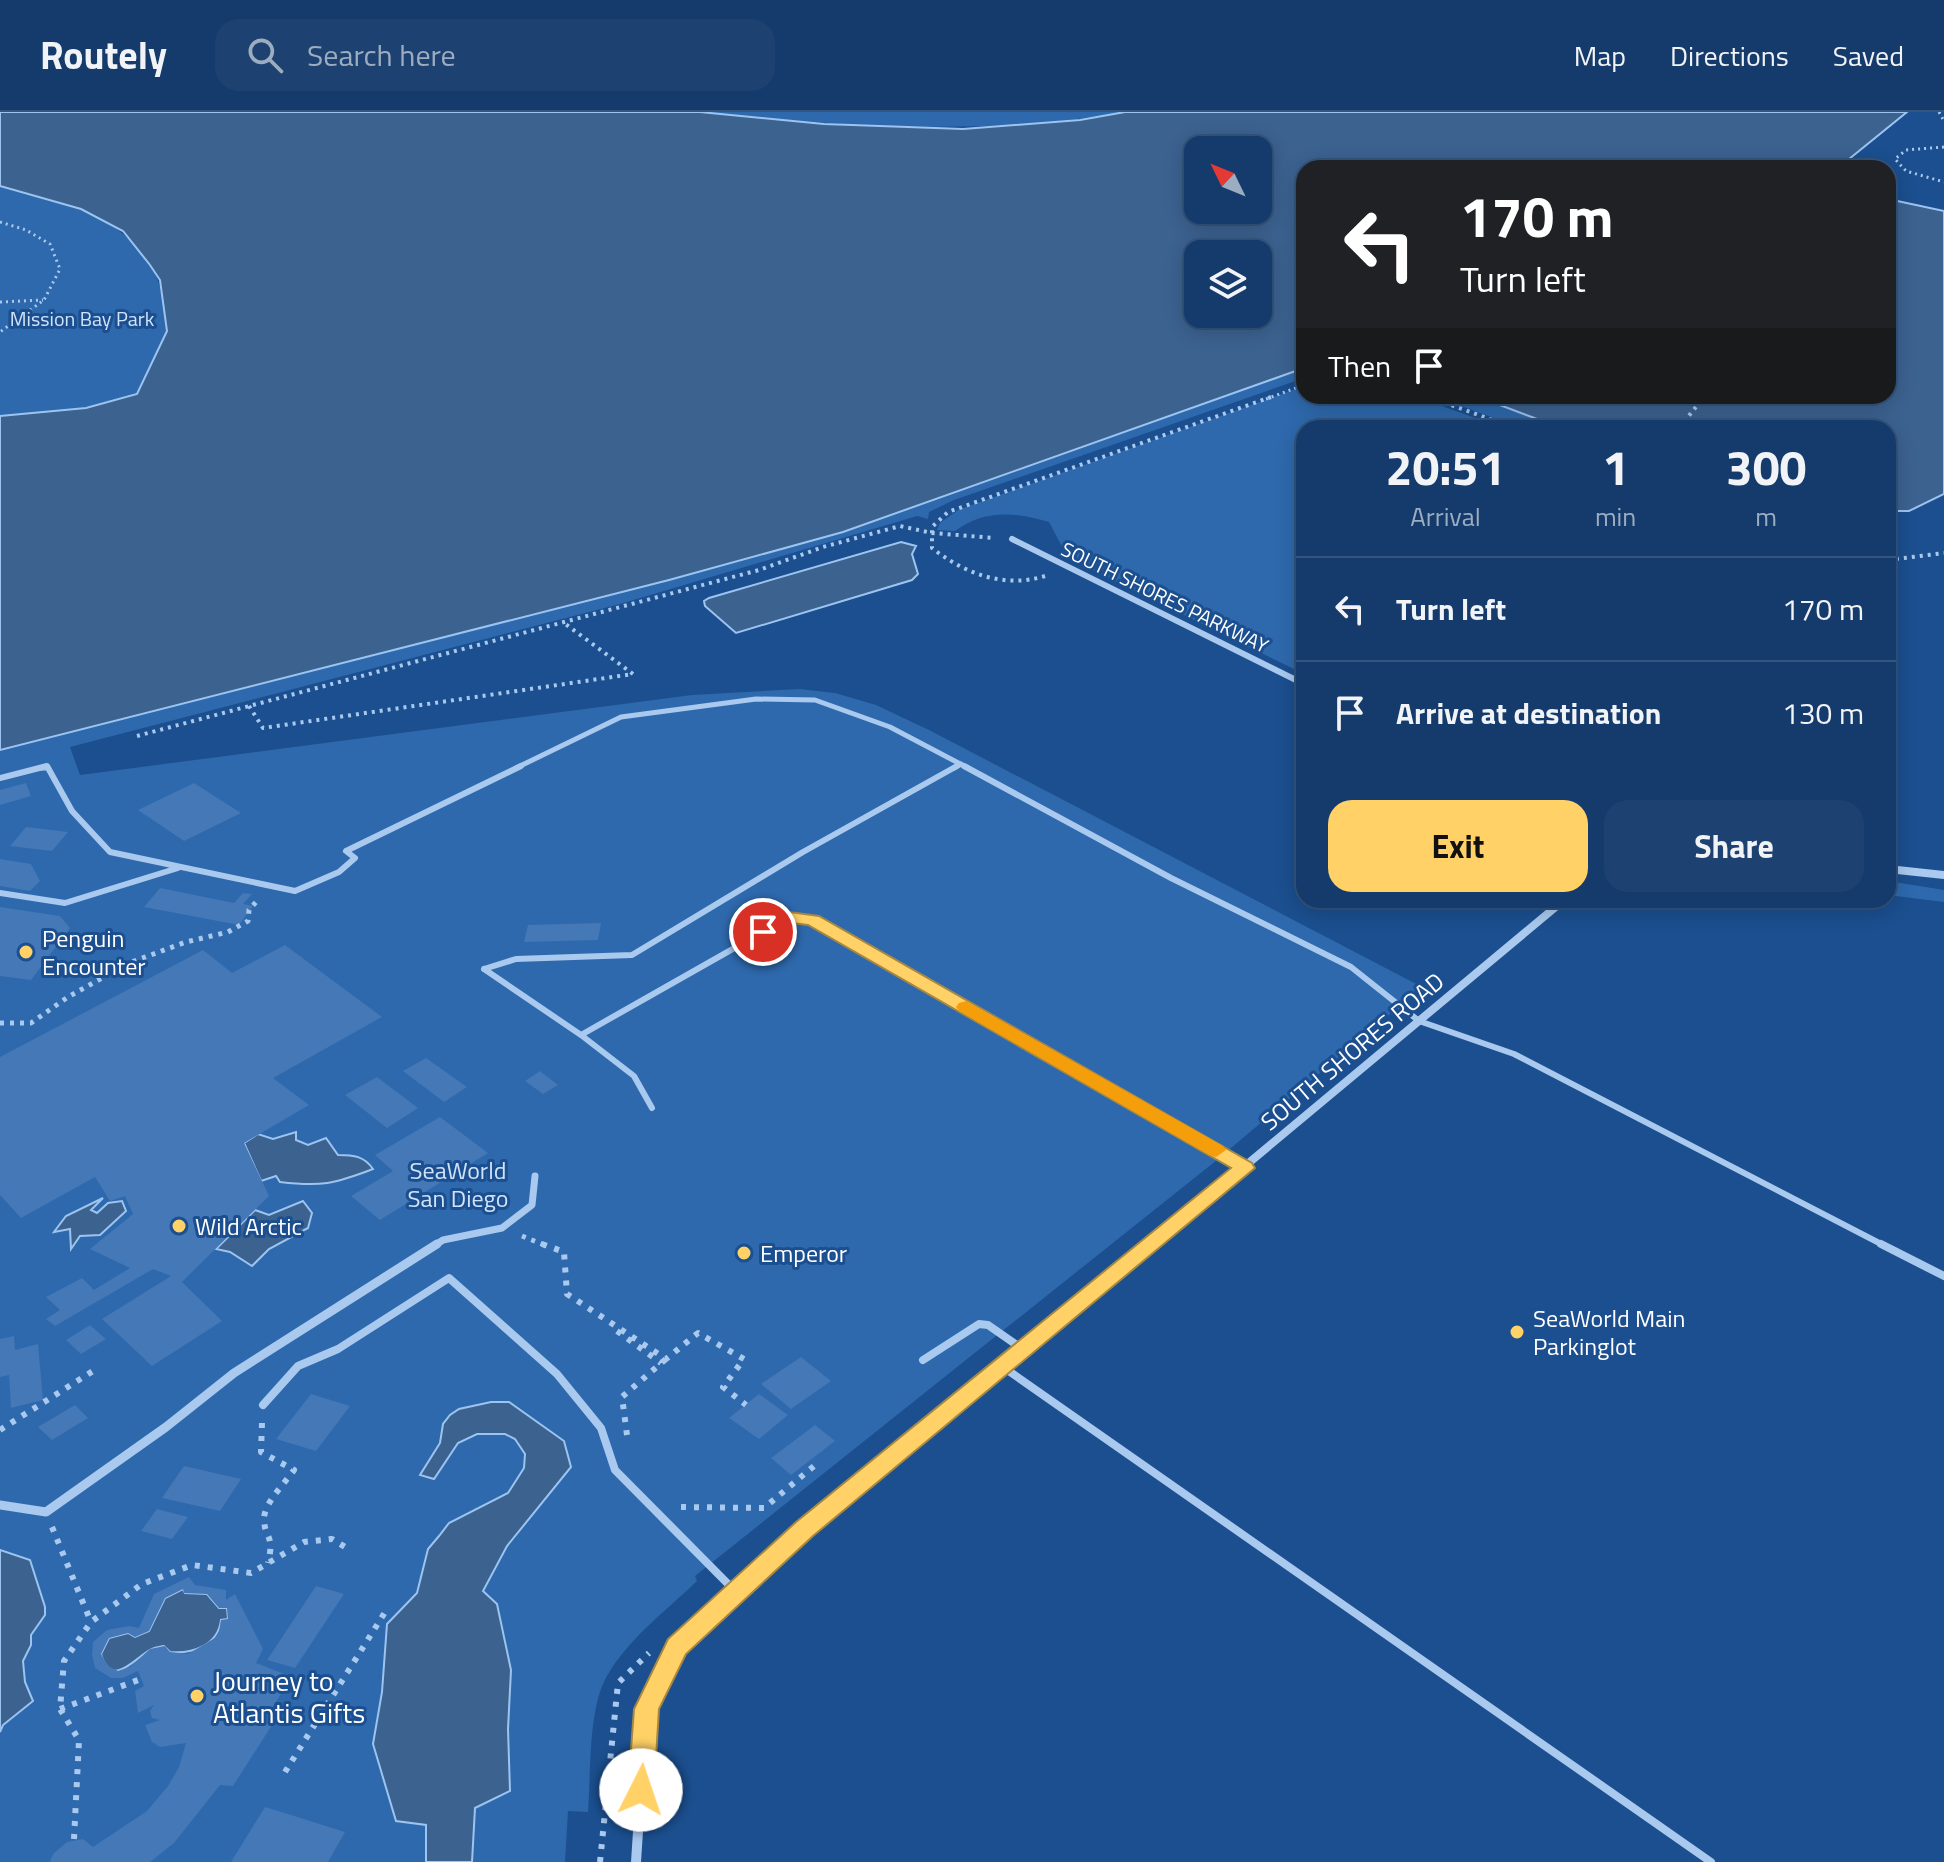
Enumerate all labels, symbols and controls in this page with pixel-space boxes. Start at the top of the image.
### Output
search box [215,19,775,91]
text: Routely [40,26,167,84]
text: Search here [307,32,456,78]
icon: search [243,33,287,77]
text: Map [1574,34,1626,77]
text: Directions [1670,34,1789,77]
text: Saved [1833,34,1904,77]
north arrow [1184,136,1272,224]
map controls [1184,136,1272,328]
text: 170 m [1460,174,1613,259]
icon: left [1328,192,1432,296]
button: layers [1184,240,1272,328]
text: Turn left [1460,251,1586,306]
park label: Mission Bay Park [10,303,155,334]
text: Then [1328,343,1391,389]
icon: arrive [1407,344,1451,388]
text: 20:51 [1386,431,1505,504]
text: 1 [1602,431,1629,504]
text: 300 [1726,431,1806,504]
text: Arrival [1410,497,1481,536]
text: min [1595,497,1636,536]
text: m [1755,497,1777,536]
street label: SOUTH SHORES PARKWAY [1056,533,1274,661]
text: Turn left [1396,586,1506,632]
text: 170 m [1782,586,1864,632]
icon: left [1328,587,1372,631]
text: Arrive at destination [1396,690,1661,736]
text: 130 m [1782,690,1864,736]
icon: arrive [1328,691,1372,735]
button: Exit [1328,800,1588,892]
button: Share [1604,800,1864,892]
pin [729,898,797,966]
icon: arrive [741,910,785,954]
place label: Penguin Encounter [42,920,146,984]
marker: Penguin Encounter [17,943,35,961]
street label: SOUTH SHORES ROAD [1252,963,1452,1139]
park label: SeaWorld San Diego [407,1152,509,1216]
place label: Wild Arctic [195,1208,302,1244]
marker: Wild Arctic [170,1217,188,1235]
place label: Emperor [760,1235,847,1271]
marker: Emperor [735,1244,753,1262]
place label: SeaWorld Main Parkinglot [1533,1300,1685,1364]
marker: SeaWorld Main Parkinglot [1508,1323,1526,1341]
place label: Journey to Atlantis Gifts [213,1659,365,1734]
marker: Journey to Atlantis Gifts [188,1687,206,1705]
position arrow [599,1748,683,1832]

